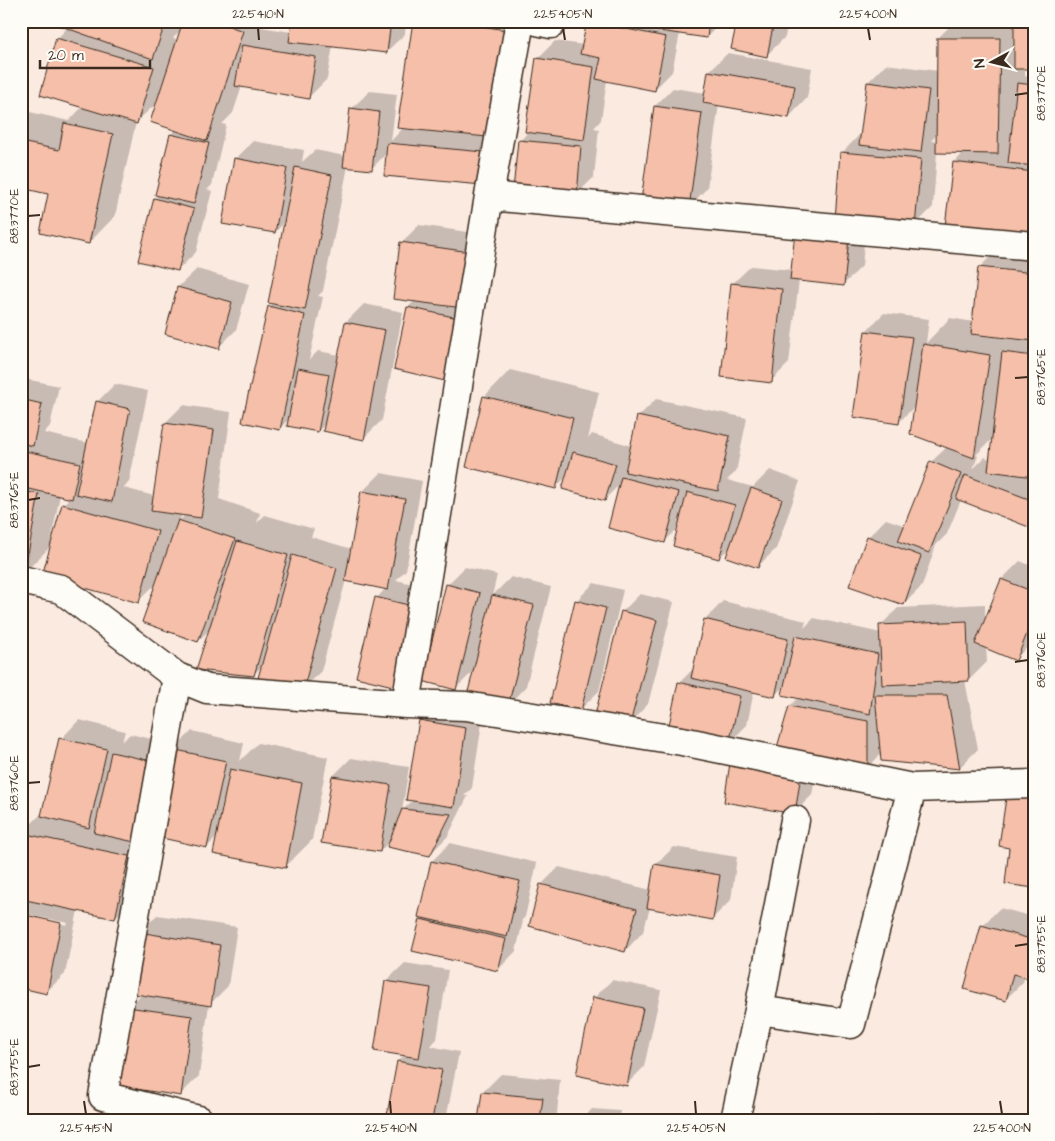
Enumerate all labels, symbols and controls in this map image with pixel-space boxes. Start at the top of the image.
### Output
text: 22.5410°N [232,6,284,23]
text: 22.5405°N [534,6,593,23]
text: 22.5400°N [839,6,897,23]
scale bar [40,38,150,70]
north arrow [968,38,1018,88]
text: 20 m [48,45,84,66]
text: N [970,58,991,69]
text: 88.3770°E [1033,65,1050,121]
text: 88.3770°E [6,188,23,244]
text: 88.3765°E [1033,349,1050,405]
text: 88.3765°E [6,472,23,528]
text: 88.3760°E [1033,632,1050,688]
text: 88.3760°E [6,755,23,811]
text: 88.3755°E [1033,915,1050,973]
text: 88.3755°E [6,1038,23,1096]
text: 22.5415°N [60,1120,113,1137]
text: 22.5410°N [365,1120,417,1137]
text: 22.5405°N [667,1120,726,1137]
text: 22.5400°N [973,1120,1031,1137]

